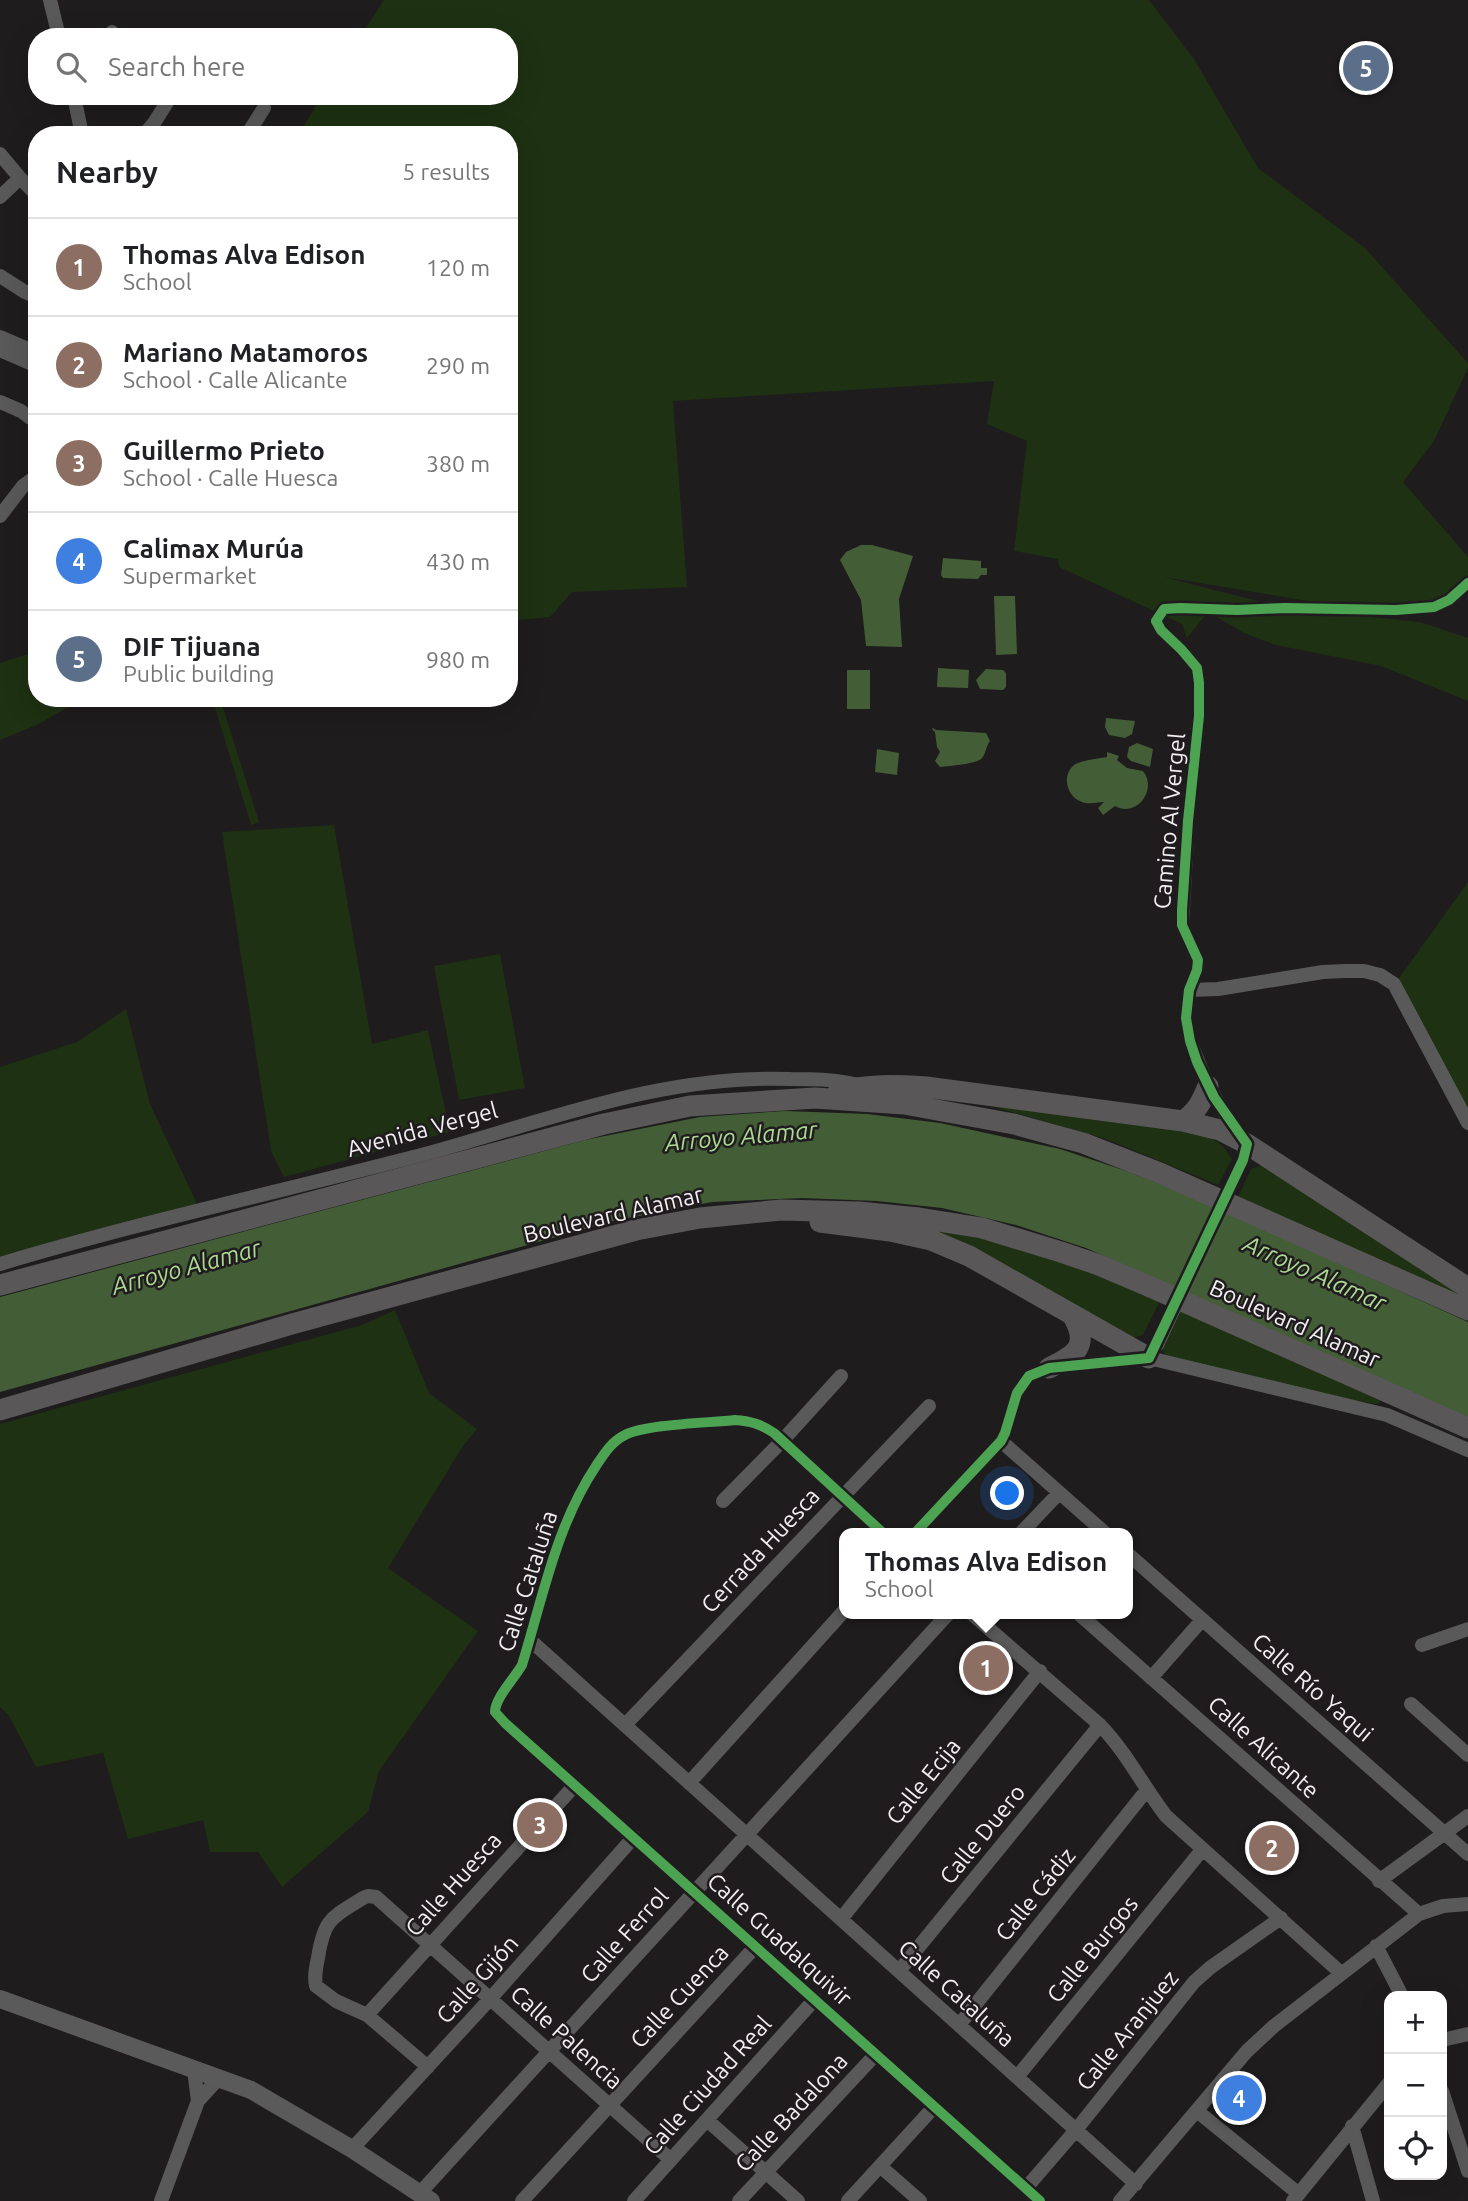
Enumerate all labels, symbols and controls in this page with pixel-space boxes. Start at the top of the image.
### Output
search box [28,28,518,105]
pin: 5 [1343,42,1389,94]
icon: search [52,48,90,86]
text: Search here [108,52,245,81]
text: Nearby [56,155,158,189]
text: 5 results [402,159,490,184]
text: Thomas Alva Edison [123,240,365,269]
text: 1 [73,255,85,280]
text: 120 m [426,255,490,280]
text: School [123,269,192,294]
text: Mariano Matamoros [123,338,368,367]
text: 2 [73,353,85,378]
text: 290 m [426,353,490,378]
text: School · Calle Alicante [123,367,348,392]
text: Guillermo Prieto [123,436,325,465]
text: 3 [73,451,85,476]
text: 380 m [426,451,490,476]
text: School · Calle Huesca [123,465,338,490]
text: Calimax Murúa [123,534,304,563]
text: 4 [73,549,85,574]
text: 430 m [426,549,490,574]
text: Supermarket [123,563,256,588]
text: DIF Tijuana [123,632,261,661]
text: 5 [73,647,85,672]
text: 980 m [426,647,490,672]
text: Public building [123,661,275,686]
street label: Camino Al Vergel [1149,732,1189,910]
street label: Avenida Vergel [344,1097,500,1161]
water label: Arroyo Alamar [663,1116,819,1156]
street label: Boulevard Alamar [521,1181,706,1247]
water label: Arroyo Alamar [1239,1229,1391,1317]
water label: Arroyo Alamar [108,1234,264,1300]
street label: Boulevard Alamar [1206,1274,1384,1372]
your location [990,1476,1024,1510]
street label: Cerrada Huesca [696,1483,824,1617]
street label: Calle Cataluña [492,1507,562,1655]
popup [839,1528,1133,1619]
text: Thomas Alva Edison [865,1547,1107,1576]
text: School [865,1576,934,1601]
street label: Calle Río Yaqui [1248,1628,1378,1746]
pin: 1 [963,1642,1009,1694]
street label: Calle Alicante [1204,1691,1324,1803]
street label: Calle Ecija [881,1733,965,1829]
street label: Calle Duero [934,1779,1030,1889]
pin: 3 [517,1799,563,1851]
pin: 2 [1249,1822,1295,1874]
street label: Calle Huesca [400,1827,506,1941]
street label: Calle Cádiz [990,1843,1080,1945]
street label: Calle Guadalquivir [703,1868,857,2010]
street label: Calle Ferrol [575,1883,673,1987]
street label: Calle Burgos [1042,1891,1142,2007]
street label: Calle Gijón [431,1930,523,2028]
street label: Calle Cataluña [894,1935,1020,2051]
street label: Calle Cuenca [625,1939,733,2053]
street label: Calle Aranjuez [1071,1965,1183,2095]
street label: Calle Palencia [506,1980,628,2094]
map controls [1384,1991,1447,2180]
button: + [1384,1991,1447,2054]
street label: Calle Ciudad Real [638,2011,776,2159]
street label: Calle Badalona [730,2048,852,2176]
button: − [1384,2054,1447,2117]
pin: 4 [1216,2072,1262,2124]
button: locate [1384,2117,1447,2180]

